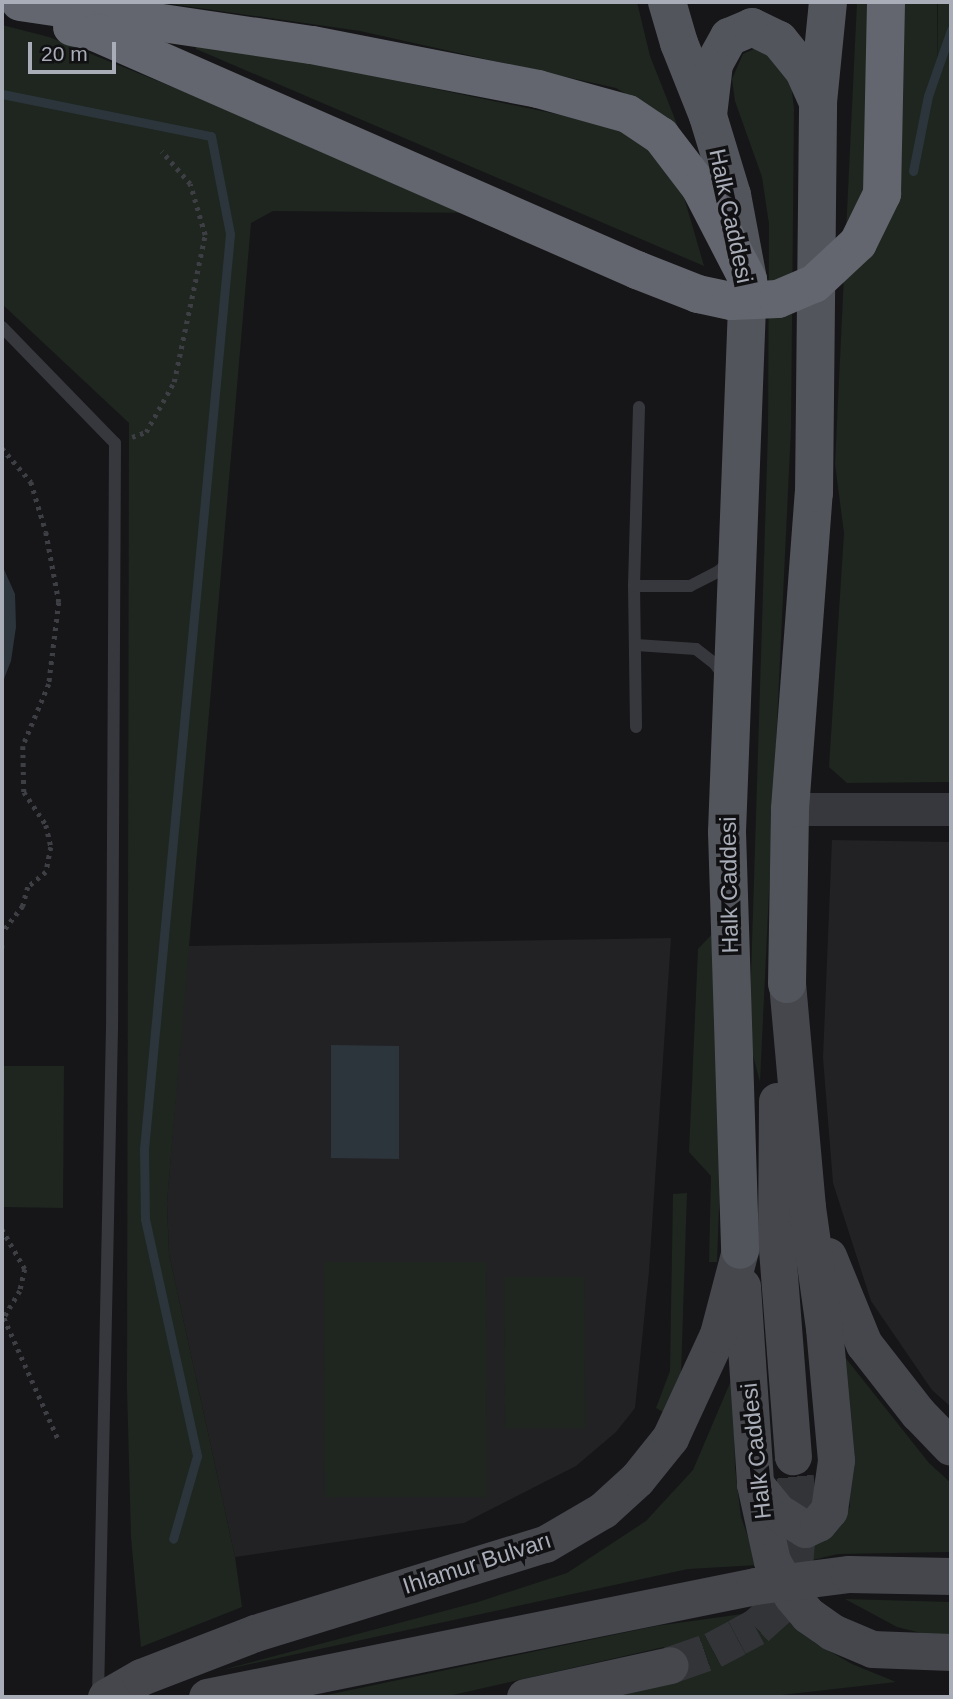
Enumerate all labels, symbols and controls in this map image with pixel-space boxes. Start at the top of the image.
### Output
scale bar [32,28,119,72]
text: 20 m [41,42,88,65]
street label: Halk Caddesi [703,146,759,286]
street label: Halk Caddesi [714,816,744,954]
street label: Halk Caddesi [735,1382,777,1520]
street label: Ihlamur Bulvarı [399,1526,555,1600]

